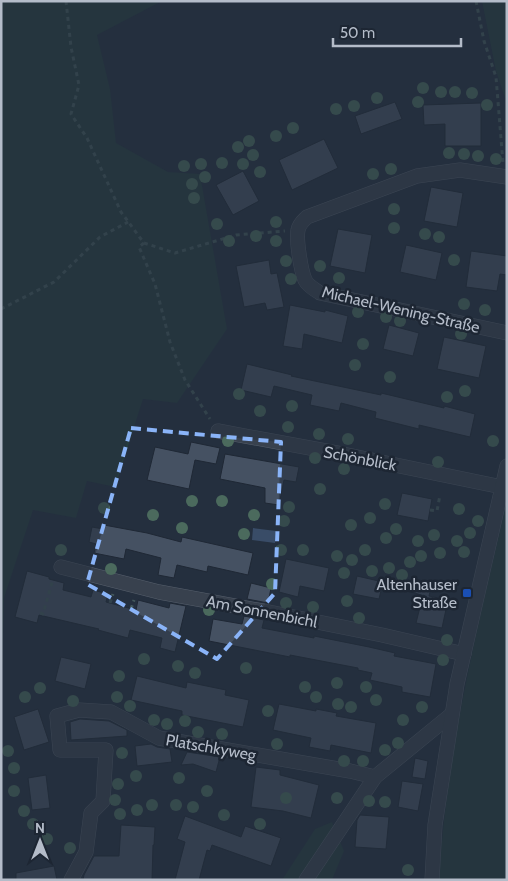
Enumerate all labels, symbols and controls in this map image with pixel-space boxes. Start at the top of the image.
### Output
scale bar [333,15,460,47]
text: 50 m [340,24,375,42]
street label: Michael-Wening-Straße [320,282,482,337]
street label: Schönblick [322,442,399,475]
place label: Altenhauser Straße [376,575,458,612]
marker: Altenhauser Straße [461,587,473,599]
street label: Am Sonnenbichl [205,591,319,632]
street label: Platschkyweg [164,730,259,765]
north arrow [15,816,65,866]
text: N [35,819,45,837]

